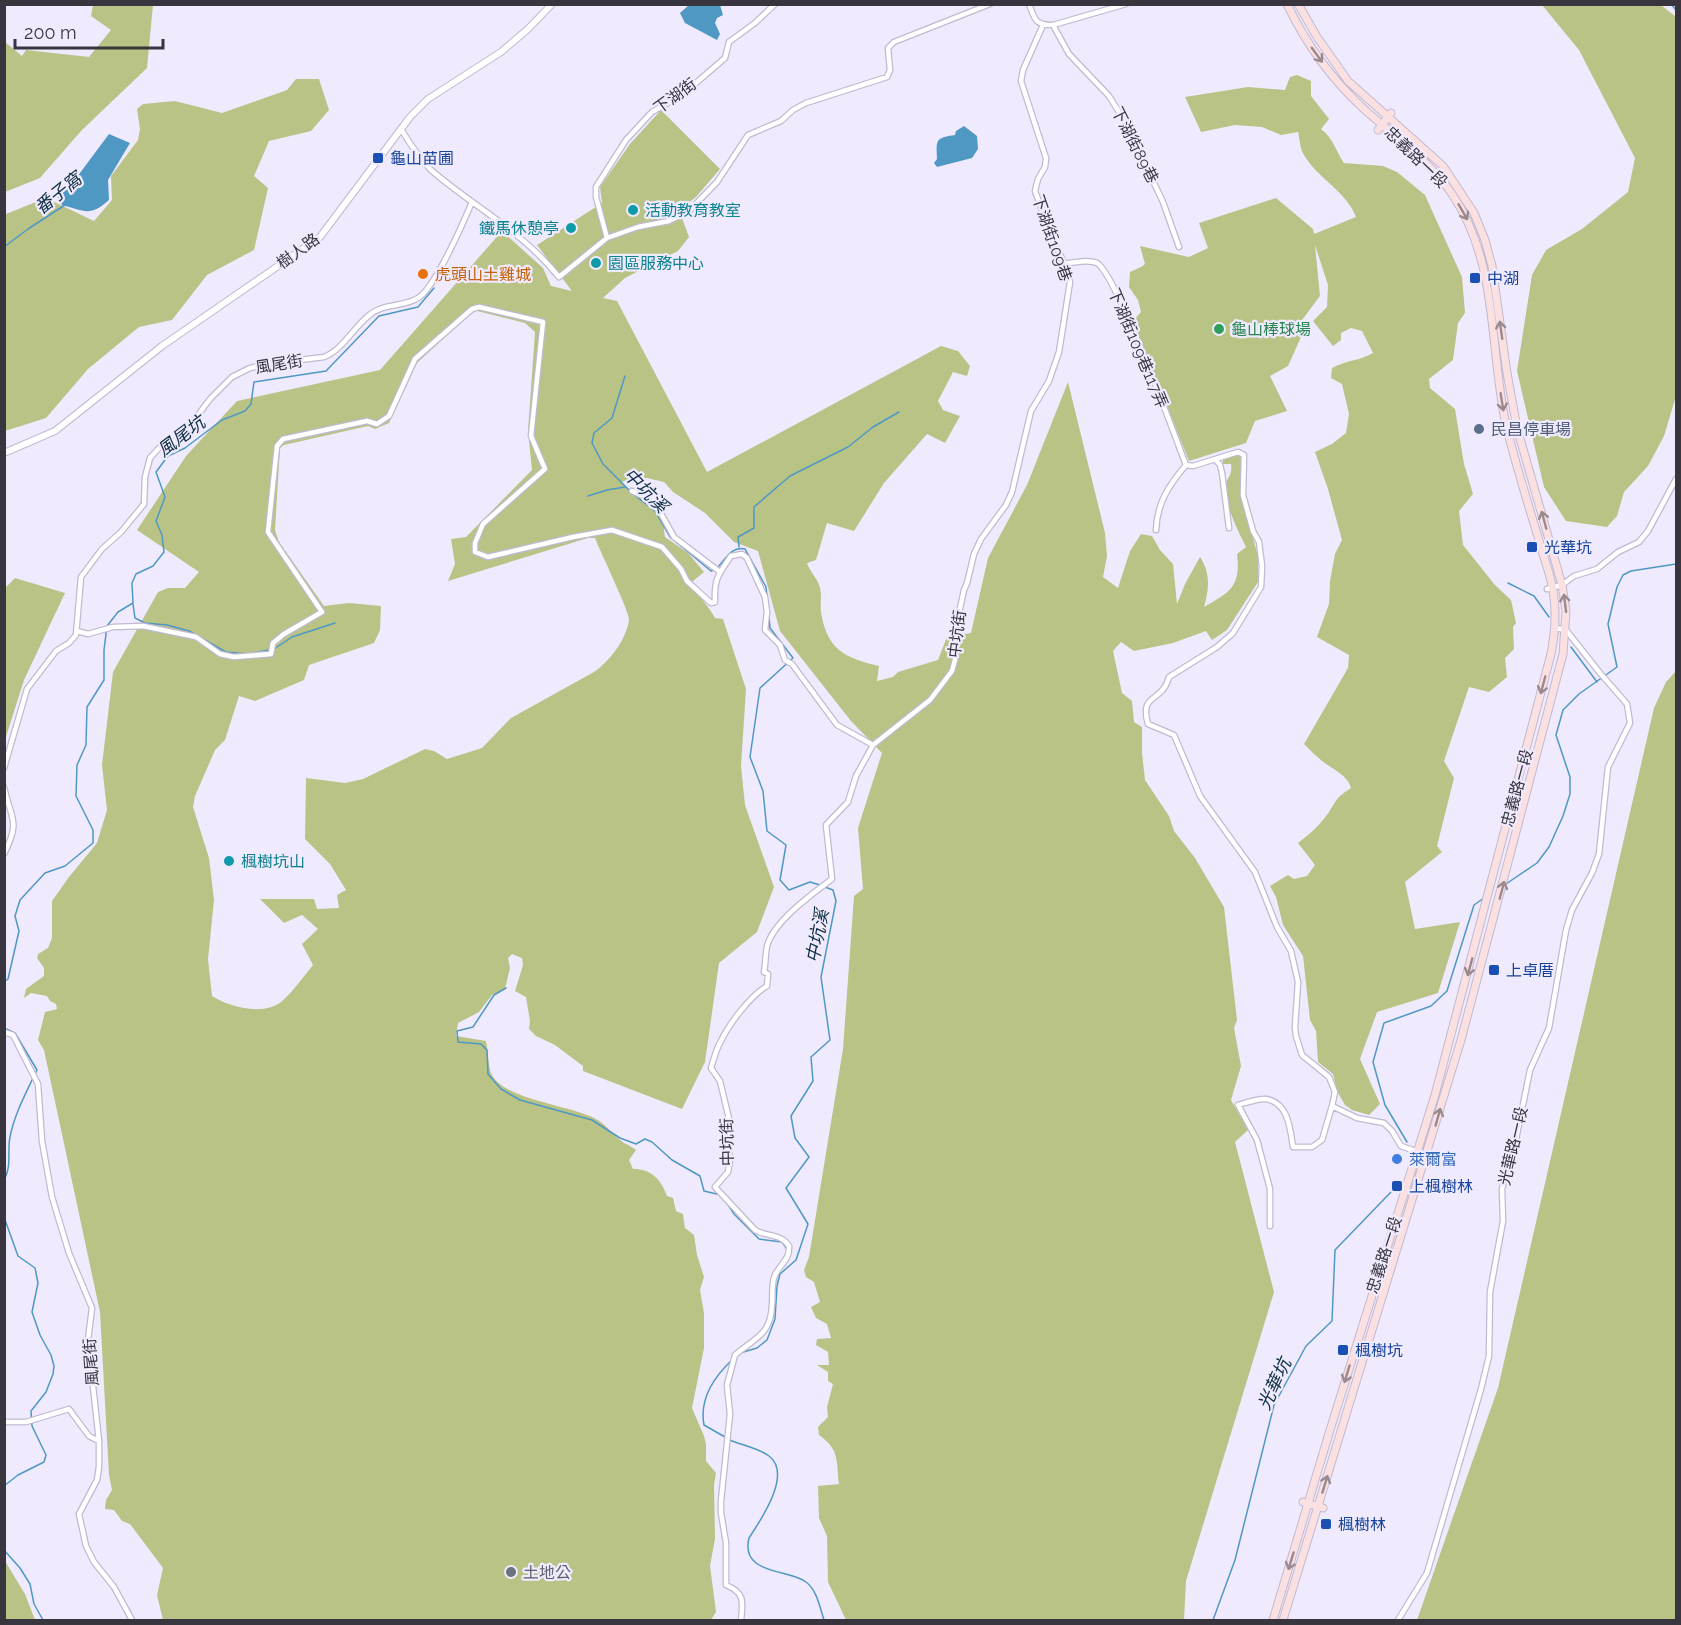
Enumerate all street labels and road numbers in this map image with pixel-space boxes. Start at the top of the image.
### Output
street label: 下湖街 [650,74,700,118]
street label: 下湖街89巷 [1108,104,1162,186]
street label: 忠義路一段 [1381,122,1451,192]
street label: 下湖街109巷 [1028,192,1076,284]
street label: 樹人路 [273,229,323,273]
street label: 下湖街109巷117弄 [1104,285,1172,411]
street label: 風尾街 [254,351,304,377]
street label: 中坑街 [945,609,969,659]
street label: 忠義路一段 [1497,747,1537,829]
street label: 光華路一段 [1495,1105,1531,1187]
street label: 中坑街 [717,1118,737,1166]
street label: 忠義路一段 [1363,1214,1405,1296]
street label: 風尾街 [80,1337,102,1387]

